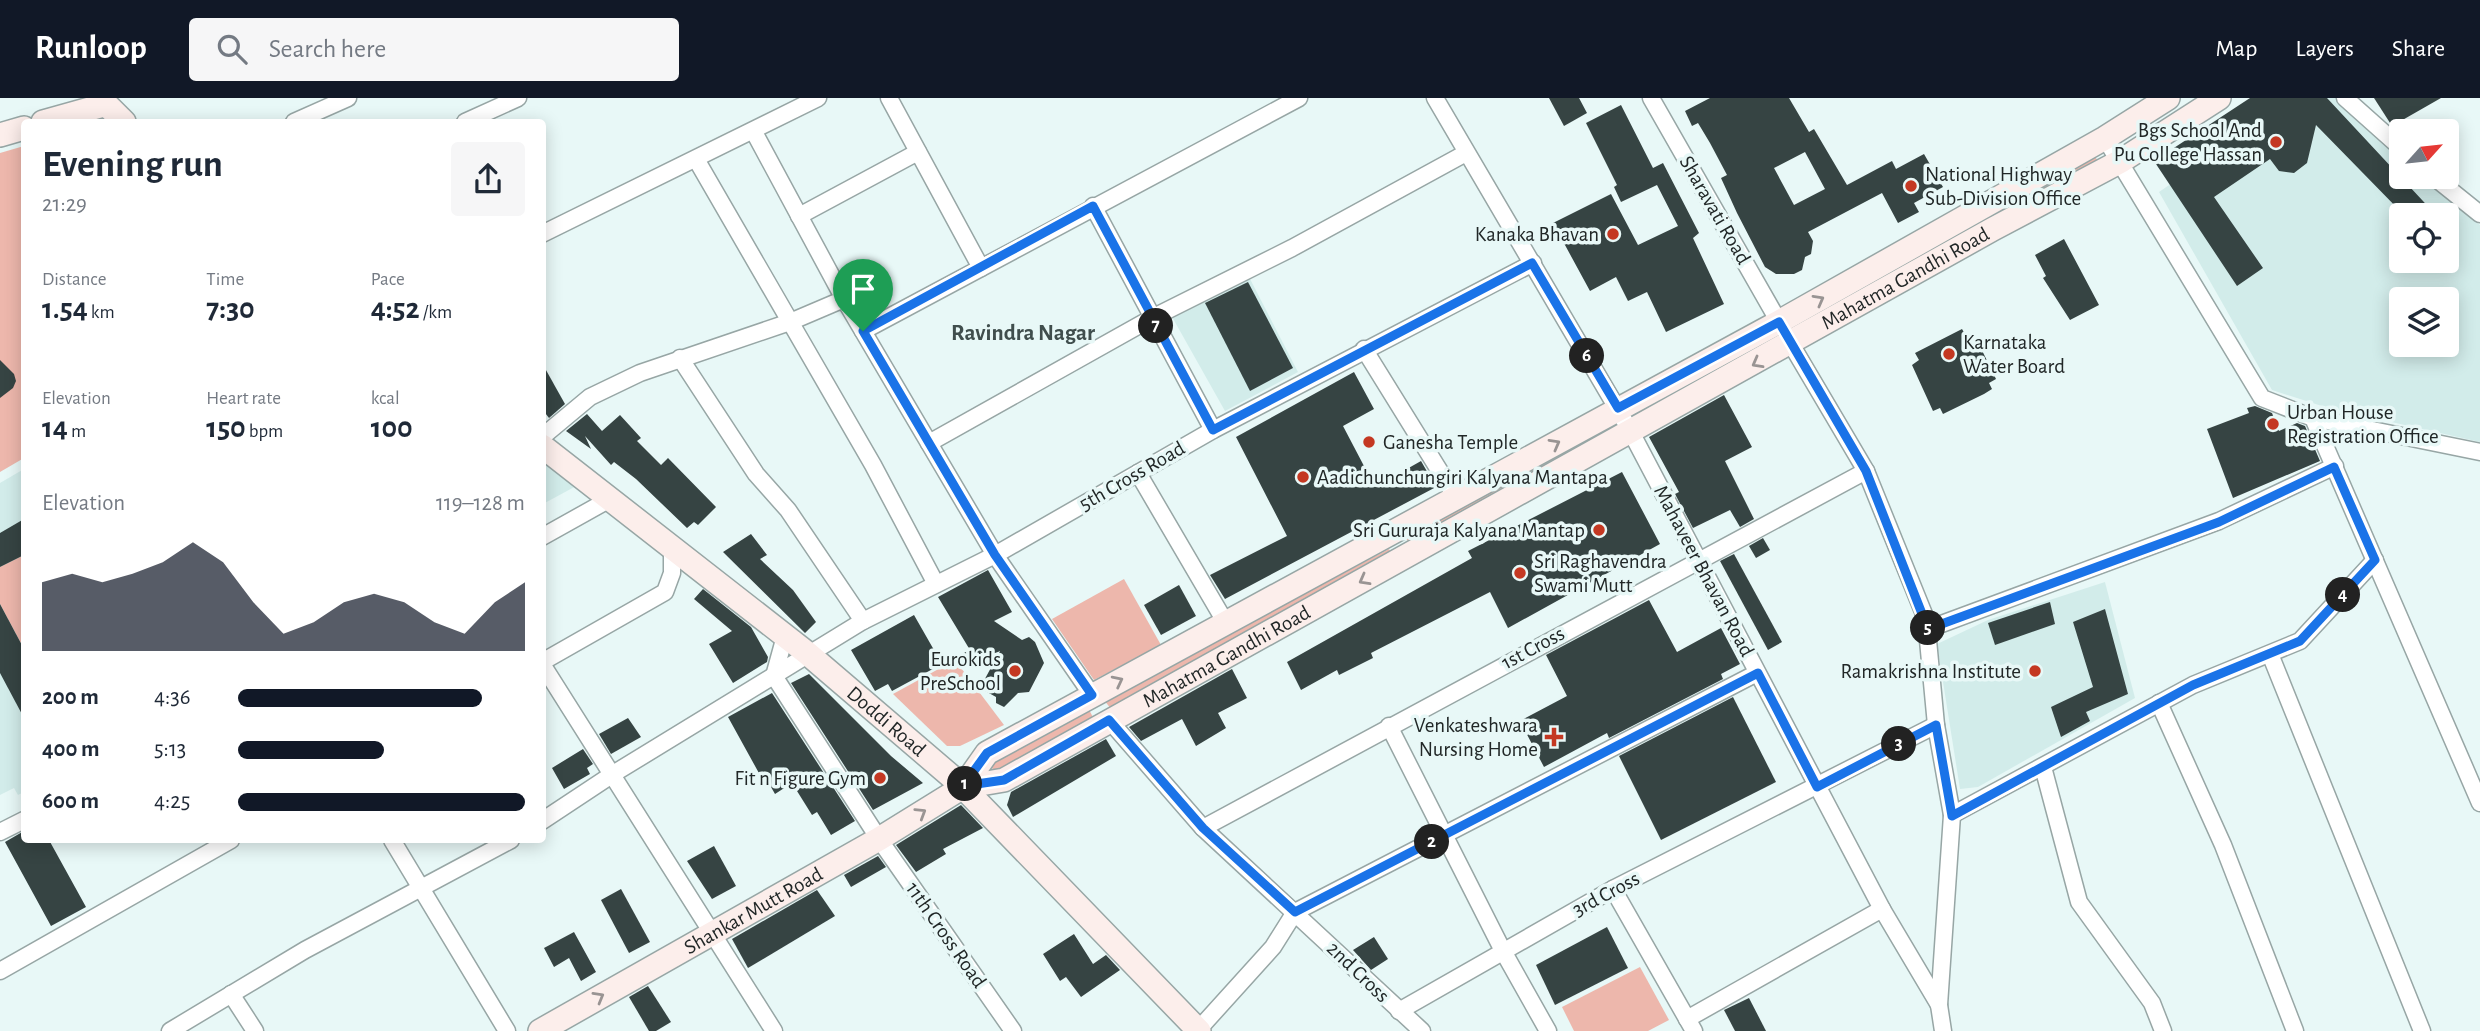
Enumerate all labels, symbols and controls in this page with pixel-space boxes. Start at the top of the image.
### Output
search box [189,18,679,81]
icon: search [213,30,251,68]
text: Runloop [35,32,147,65]
text: Search here [269,36,386,62]
text: Map [2215,37,2257,61]
text: Layers [2295,37,2354,61]
text: Share [2392,37,2445,61]
north arrow [2389,119,2459,189]
map controls [2389,119,2459,357]
place label: Bgs School And Pu College Hassan [2114,120,2262,165]
marker: Bgs School And Pu College Hassan [2268,134,2284,150]
button: share [451,142,525,216]
text: Evening run [42,146,223,184]
street label: Sharavati Road [1676,152,1754,268]
place label: National Highway Sub-Division Office [1925,164,2081,209]
marker: National Highway Sub-Division Office [1903,178,1919,194]
text: 21:29 [42,193,87,216]
button: locate [2389,203,2459,273]
street label: Mahatma Gandhi Road [1818,223,1992,333]
place label: Kanaka Bhavan [1475,224,1599,245]
marker: Kanaka Bhavan [1605,226,1621,242]
pin [833,259,893,331]
text: Distance [42,270,106,289]
text: Time [206,270,244,289]
text: Pace [371,270,405,289]
icon: arrive [844,270,882,308]
button: layers [2389,287,2459,357]
text: 1.54 [42,294,88,324]
text: 7:30 [206,294,255,324]
text: 4:52 [371,294,420,324]
one-way arrow [1812,295,1824,308]
text: km [88,303,115,322]
text: /km [420,303,452,322]
pin: 7 [1138,308,1174,344]
text: 7 [1151,316,1160,335]
district label: Ravindra Nagar [951,322,1095,345]
place label: Karnataka Water Board [1963,332,2065,377]
pin: 6 [1570,338,1604,374]
text: 6 [1582,346,1591,365]
marker: Karnataka Water Board [1941,346,1957,362]
one-way arrow [1751,355,1764,368]
text: Elevation [42,389,111,408]
text: Heart rate [206,389,281,408]
text: kcal [371,389,400,408]
place label: Urban House Registration Office [2287,402,2439,447]
text: 14 [42,413,68,443]
text: 150 [206,413,246,443]
text: 100 [371,413,413,443]
marker: Urban House Registration Office [2265,416,2281,432]
text: m [68,422,86,441]
text: bpm [246,422,283,441]
place label: Ganesha Temple [1383,432,1518,453]
marker: Ganesha Temple [1361,434,1377,450]
street label: 5th Cross Road [1076,437,1189,515]
one-way arrow [1548,439,1560,452]
place label: Aadichunchungiri Kalyana Mantapa [1317,467,1608,488]
marker: Aadichunchungiri Kalyana Mantapa [1295,469,1311,485]
street label: Mahaveer Bhavan Road [1650,482,1758,660]
text: Elevation [42,492,125,515]
text: 119–128 m [436,492,525,515]
place label: Sri Gururaja Kalyana Mantap [1353,520,1585,541]
marker: Sri Gururaja Kalyana Mantap [1591,522,1607,538]
place label: Sri Raghavendra Swami Mutt [1534,551,1667,596]
marker: Sri Raghavendra Swami Mutt [1512,565,1528,581]
one-way arrow [1359,572,1372,585]
pin: 4 [2326,578,2360,612]
text: 4 [2338,585,2347,604]
street label: Mahatma Gandhi Road [1139,601,1314,711]
pin: 5 [1910,610,1946,646]
text: 5 [1923,618,1932,637]
street label: 1st Cross [1498,623,1568,673]
place label: Eurokids PreSchool [920,649,1001,694]
place label: Ramakrishna Institute [1841,661,2021,682]
marker: Eurokids PreSchool [1007,663,1023,679]
marker: Ramakrishna Institute [2027,663,2043,679]
one-way arrow [1111,676,1123,690]
street label: Doddi Road [843,682,930,760]
text: 200 m [42,686,99,709]
text: 4:36 [154,686,191,709]
place label: Venkateshwara Nursing Home [1414,715,1538,760]
pin: 3 [1882,726,1916,762]
marker: Venkateshwara Nursing Home [1544,727,1564,747]
text: 3 [1894,734,1903,753]
text: 400 m [42,738,100,761]
text: 5:13 [154,738,186,761]
pin: 1 [948,766,982,802]
place label: Fit n Figure Gym [735,768,866,789]
marker: Fit n Figure Gym [872,770,888,786]
text: 1 [961,774,968,793]
text: 600 m [42,790,99,813]
text: 4:25 [154,790,190,813]
one-way arrow [914,808,927,821]
pin: 2 [1414,824,1450,860]
text: 2 [1427,832,1436,851]
street label: Shankar Mutt Road [680,863,826,958]
street label: 3rd Cross [1569,868,1643,920]
street label: 11th Cross Road [902,878,990,992]
street label: 2nd Cross [1323,937,1393,1007]
one-way arrow [591,992,604,1005]

